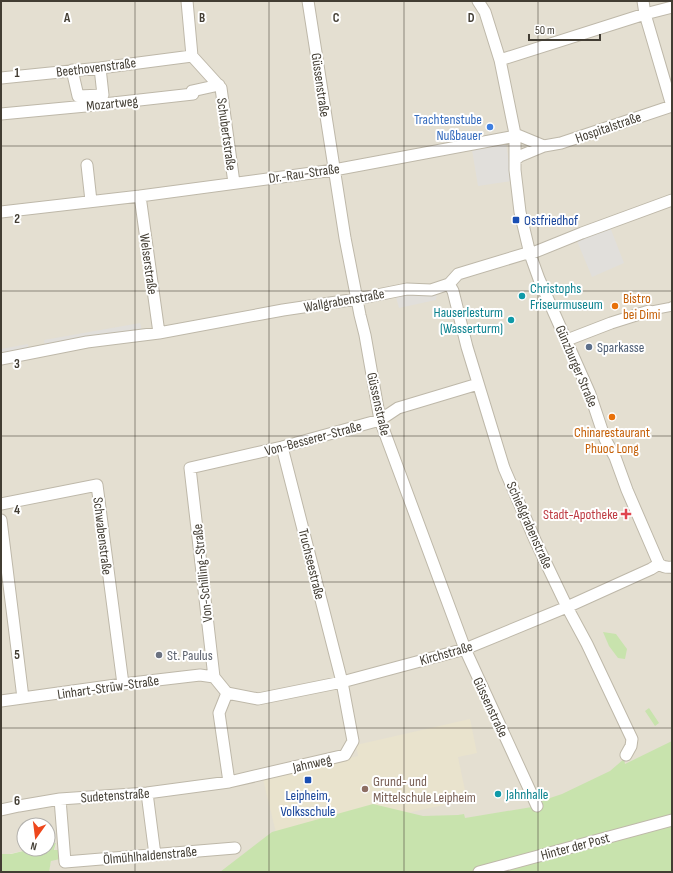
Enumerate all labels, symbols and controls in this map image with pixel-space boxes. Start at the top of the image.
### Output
text: A [63,10,71,26]
text: B [199,10,205,26]
text: C [333,10,340,26]
text: D [468,10,475,26]
scale bar [529,16,600,42]
text: 50 m [535,23,555,38]
street label: Güssenstraße [308,52,333,118]
street label: Beethovenstraße [55,54,137,81]
text: 1 [14,65,20,81]
street label: Mozartweg [85,92,139,115]
street label: Schubertstraße [213,97,240,172]
street label: Hospitalstraße [573,108,643,147]
place label: Trachtenstube Nußbauer [414,111,482,144]
marker: Trachtenstube Nußbauer [485,122,495,132]
street label: Dr.-Rau-Straße [268,160,341,187]
text: 2 [14,211,20,227]
place label: Ostfriedhof [524,212,579,229]
marker: Ostfriedhof [511,215,521,225]
street label: Welserstraße [136,232,161,296]
place label: Christophs Friseurmuseum [530,280,603,313]
street label: Wallgrabenstraße [302,285,386,316]
place label: Bistro bei Dimi [623,290,660,323]
marker: Christophs Friseurmuseum [517,291,527,301]
marker: Bistro bei Dimi [610,301,620,311]
place label: Hauserlesturm (Wasserturm) [434,304,503,337]
marker: Hauserlesturm (Wasserturm) [506,315,516,325]
street label: Günzburger Straße [552,323,601,410]
place label: Sparkasse [597,339,644,356]
marker: Sparkasse [584,342,594,352]
text: 3 [14,356,20,372]
street label: Güssenstraße [363,371,394,437]
marker: Chinarestaurant Phuoc Long [607,412,617,422]
street label: Von-Besserer-Straße [263,417,363,460]
place label: Chinarestaurant Phuoc Long [574,424,650,457]
street label: Schießgrabenstraße [503,479,556,572]
street label: Schwabenstraße [89,496,116,576]
text: 4 [14,502,20,518]
place label: Stadt-Apotheke [543,506,618,523]
marker: Stadt-Apotheke [621,509,631,519]
street label: Von-Schilling-Straße [189,523,216,623]
street label: Truchseestraße [295,527,329,601]
street label: Kirchstraße [418,638,475,669]
text: 5 [14,647,20,663]
place label: St. Paulus [167,647,213,664]
marker: St. Paulus [154,650,164,660]
street label: Linhart-Strüw-Straße [56,672,160,703]
street label: Güssenstraße [469,674,512,740]
street label: Jahnweg [290,751,334,776]
place label: Grund- und Mittelschule Leipheim [373,773,476,806]
marker: Leipheim, Volksschule [303,775,313,785]
marker: Grund- und Mittelschule Leipheim [360,784,370,794]
street label: Sudetenstraße [80,785,150,806]
place label: Jahnhalle [505,786,548,803]
place label: Leipheim, Volksschule [280,787,336,820]
marker: Jahnhalle [493,789,503,799]
text: 6 [14,793,20,809]
north arrow [16,817,56,857]
street label: Hinter der Post [539,829,611,864]
text: N [29,839,38,853]
street label: Ölmühlhaldenstraße [102,843,198,868]

